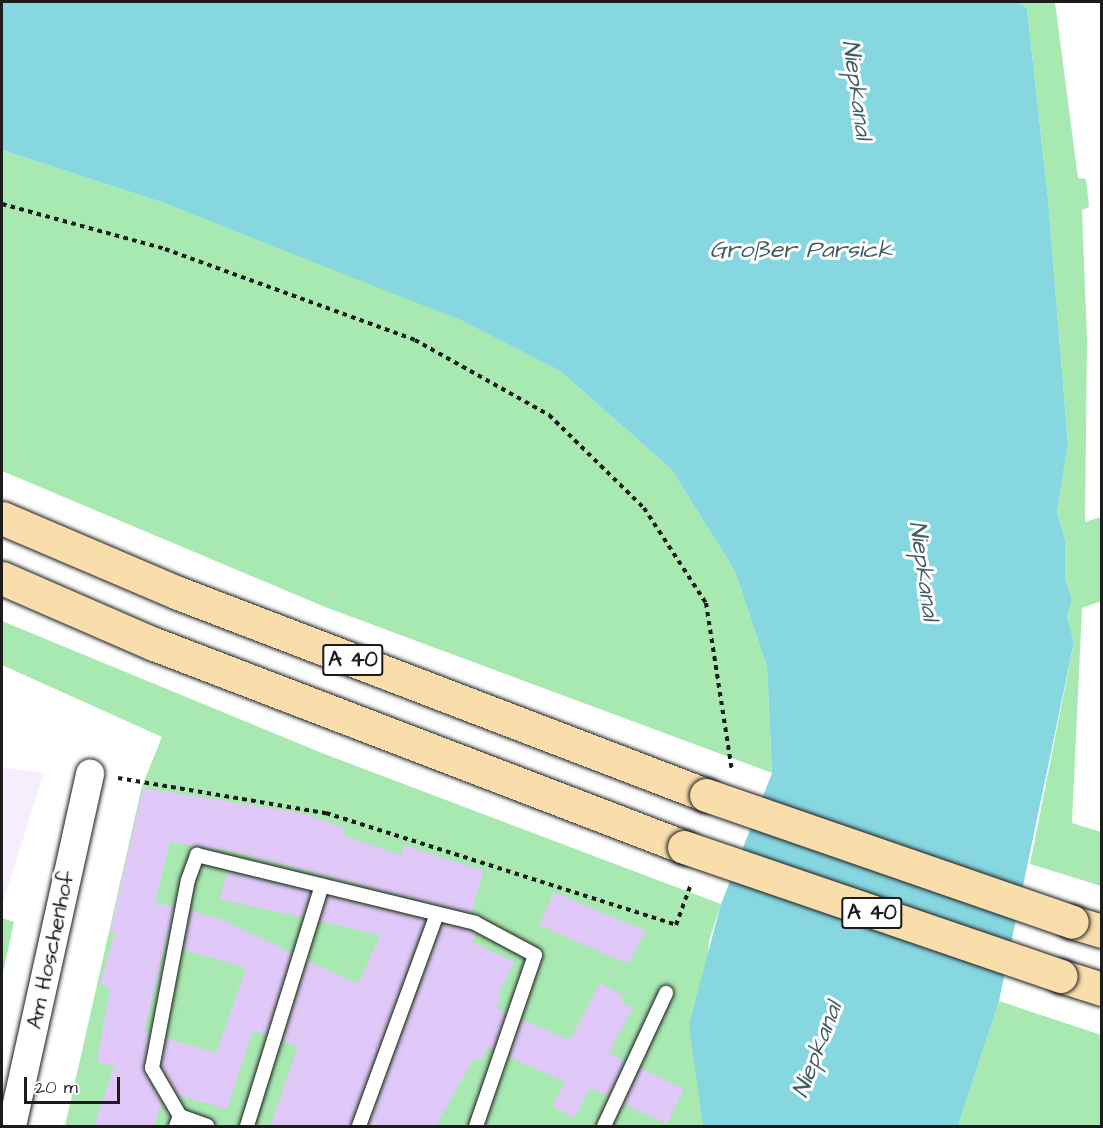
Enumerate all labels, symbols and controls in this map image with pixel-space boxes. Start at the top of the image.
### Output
water label: Niepkanal [835,39,877,141]
water label: Großer Parsick [710,237,892,265]
water label: Niepkanal [902,520,944,622]
road number: A 40 [322,642,385,678]
street label: Am Hoschenhof [21,869,81,1031]
road number: A 40 [840,895,904,931]
water label: Niepkanal [787,998,849,1102]
scale bar [27,1065,123,1103]
text: 20 m [35,1075,78,1100]

